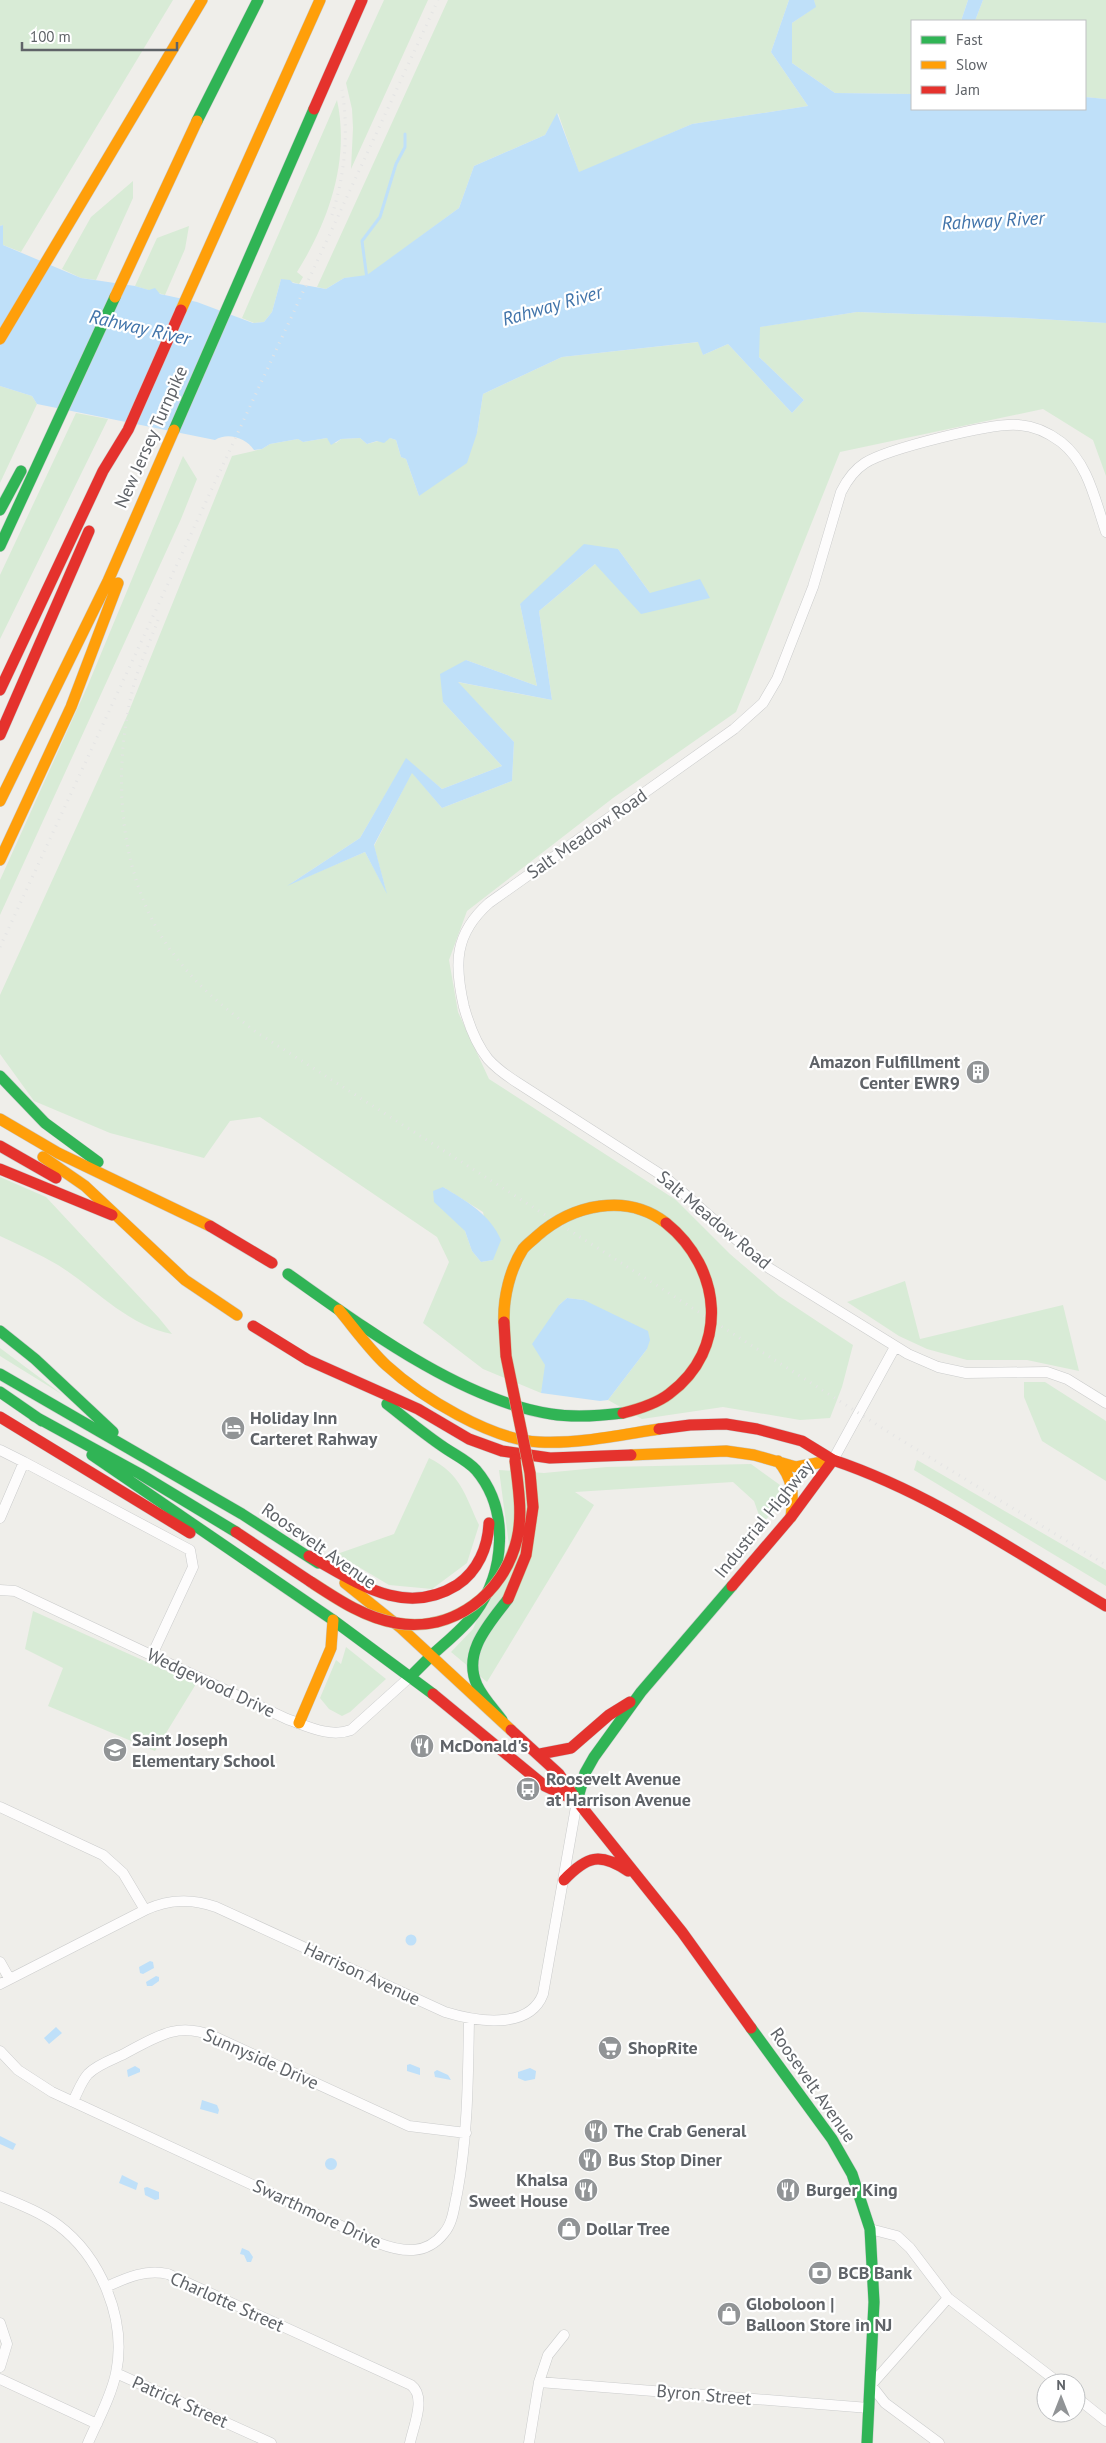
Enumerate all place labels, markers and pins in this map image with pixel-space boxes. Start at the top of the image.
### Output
place label: Amazon Fulfillment Center EWR9 [809,1050,961,1094]
building icon: Amazon Fulfillment Center EWR9 [965,1059,991,1085]
place label: Holiday Inn Carteret Rahway [250,1406,378,1450]
hotel icon: Holiday Inn Carteret Rahway [220,1415,246,1441]
place label: Saint Joseph Elementary School [132,1728,276,1772]
restaurant icon: McDonald's [409,1733,435,1759]
place label: McDonald's [440,1734,528,1757]
school or university icon: Saint Joseph Elementary School [102,1737,128,1763]
place label: Roosevelt Avenue at Harrison Avenue [546,1767,691,1811]
bus stop icon: Roosevelt Avenue at Harrison Avenue [515,1776,541,1802]
supermarket icon: ShopRite [597,2035,623,2061]
place label: ShopRite [628,2036,698,2059]
restaurant icon: The Crab General [583,2118,609,2144]
place label: The Crab General [614,2119,747,2142]
restaurant icon: Bus Stop Diner [577,2147,603,2173]
place label: Bus Stop Diner [608,2148,723,2171]
place label: Khalsa Sweet House [469,2168,568,2212]
restaurant icon: Khalsa Sweet House [573,2177,599,2203]
restaurant icon: Burger King [775,2177,801,2203]
place label: Burger King [806,2178,898,2201]
shop icon: Dollar Tree [556,2216,582,2242]
place label: Dollar Tree [586,2217,670,2240]
bank icon: BCB Bank [807,2260,833,2286]
place label: BCB Bank [838,2261,912,2284]
place label: Globoloon | Balloon Store in NJ [746,2292,892,2336]
shop icon: Globoloon | Balloon Store in NJ [716,2301,742,2327]

